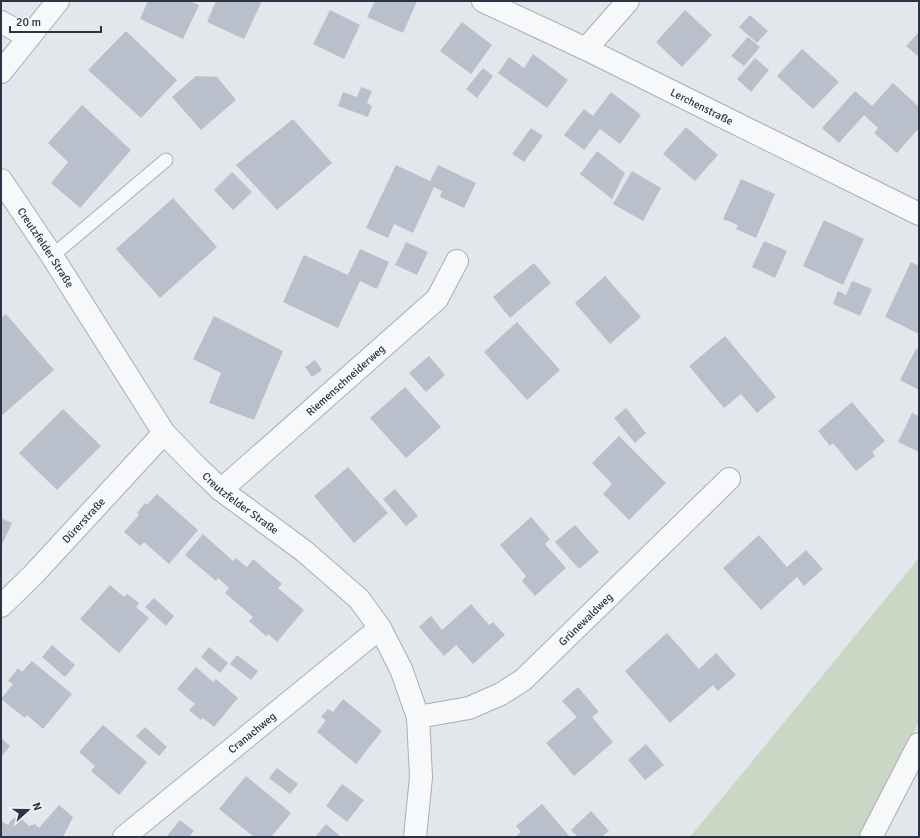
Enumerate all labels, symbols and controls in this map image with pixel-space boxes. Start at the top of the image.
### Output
scale bar [10,8,101,34]
text: 20 m [16,15,41,30]
street label: Lerchenstraße [668,86,735,128]
street label: Creutzfelder Straße [14,205,76,290]
street label: Riemenschneiderweg [304,342,388,419]
street label: Creutzfelder Straße [199,470,281,537]
street label: Dürerstraße [60,495,108,546]
street label: Grünewaldweg [556,590,616,649]
street label: Cranachweg [226,710,279,756]
north arrow [8,790,48,830]
text: N [29,801,44,812]

